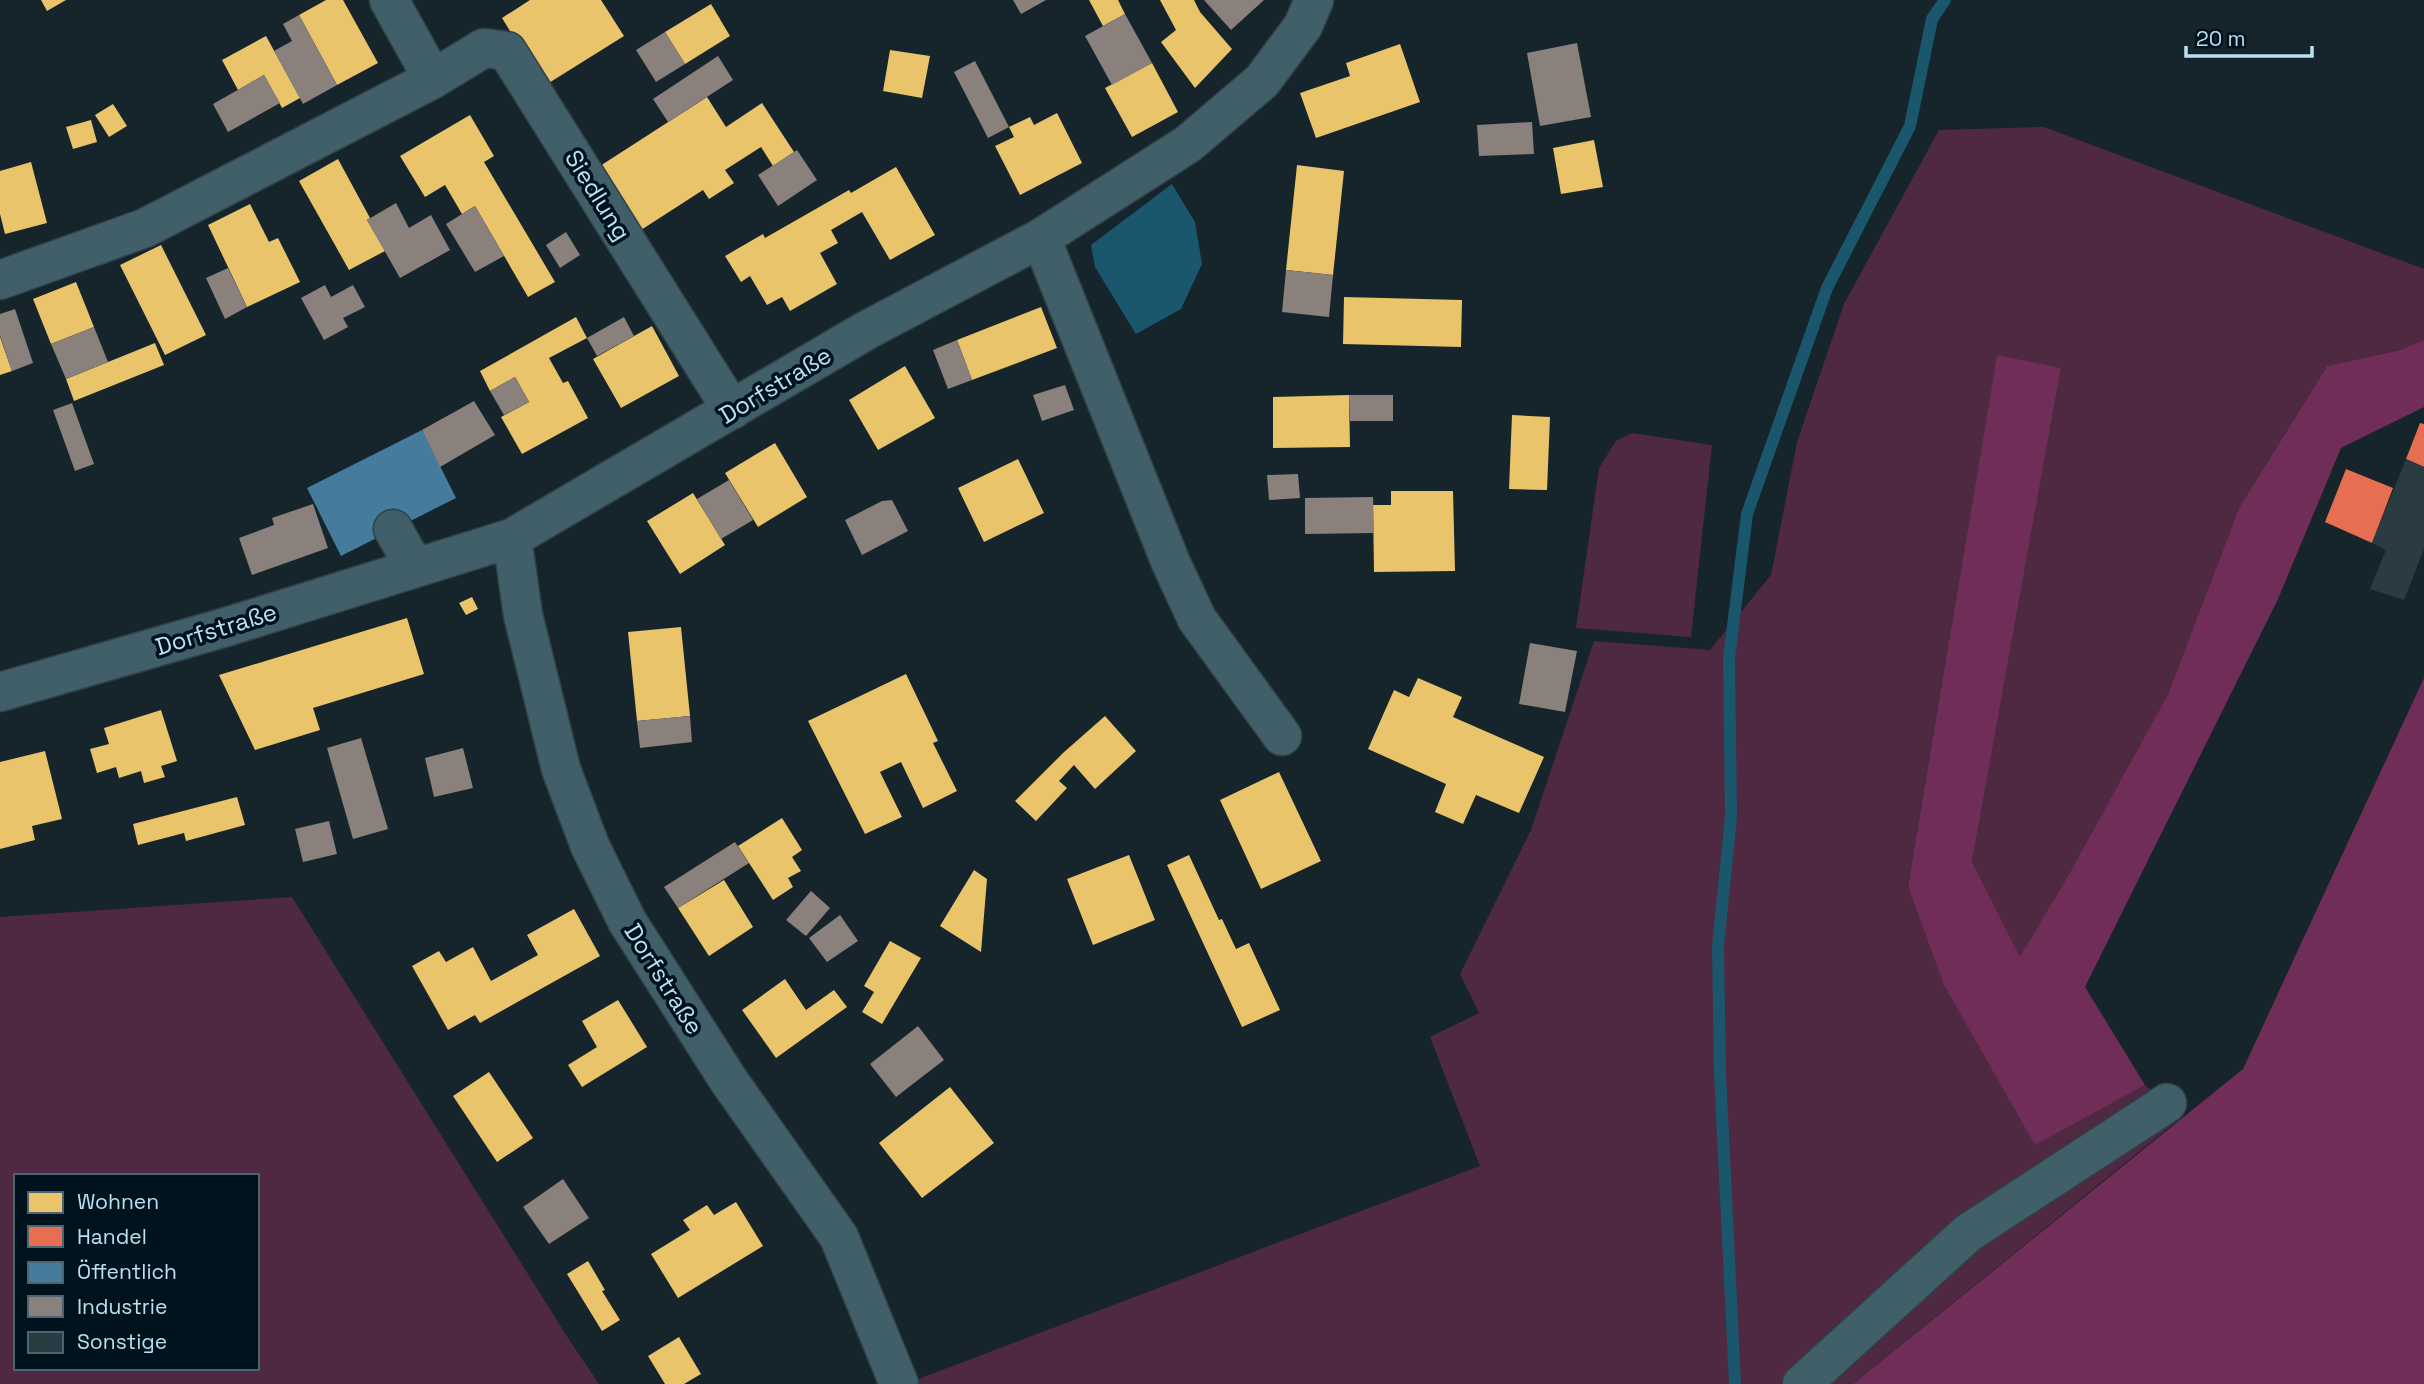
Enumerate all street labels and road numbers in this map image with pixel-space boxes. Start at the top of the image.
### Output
street label: Siedlung [558,144,638,246]
street label: Dorfstraße [713,339,837,431]
street label: Dorfstraße [152,596,280,662]
street label: Dorfstraße [618,918,710,1040]

